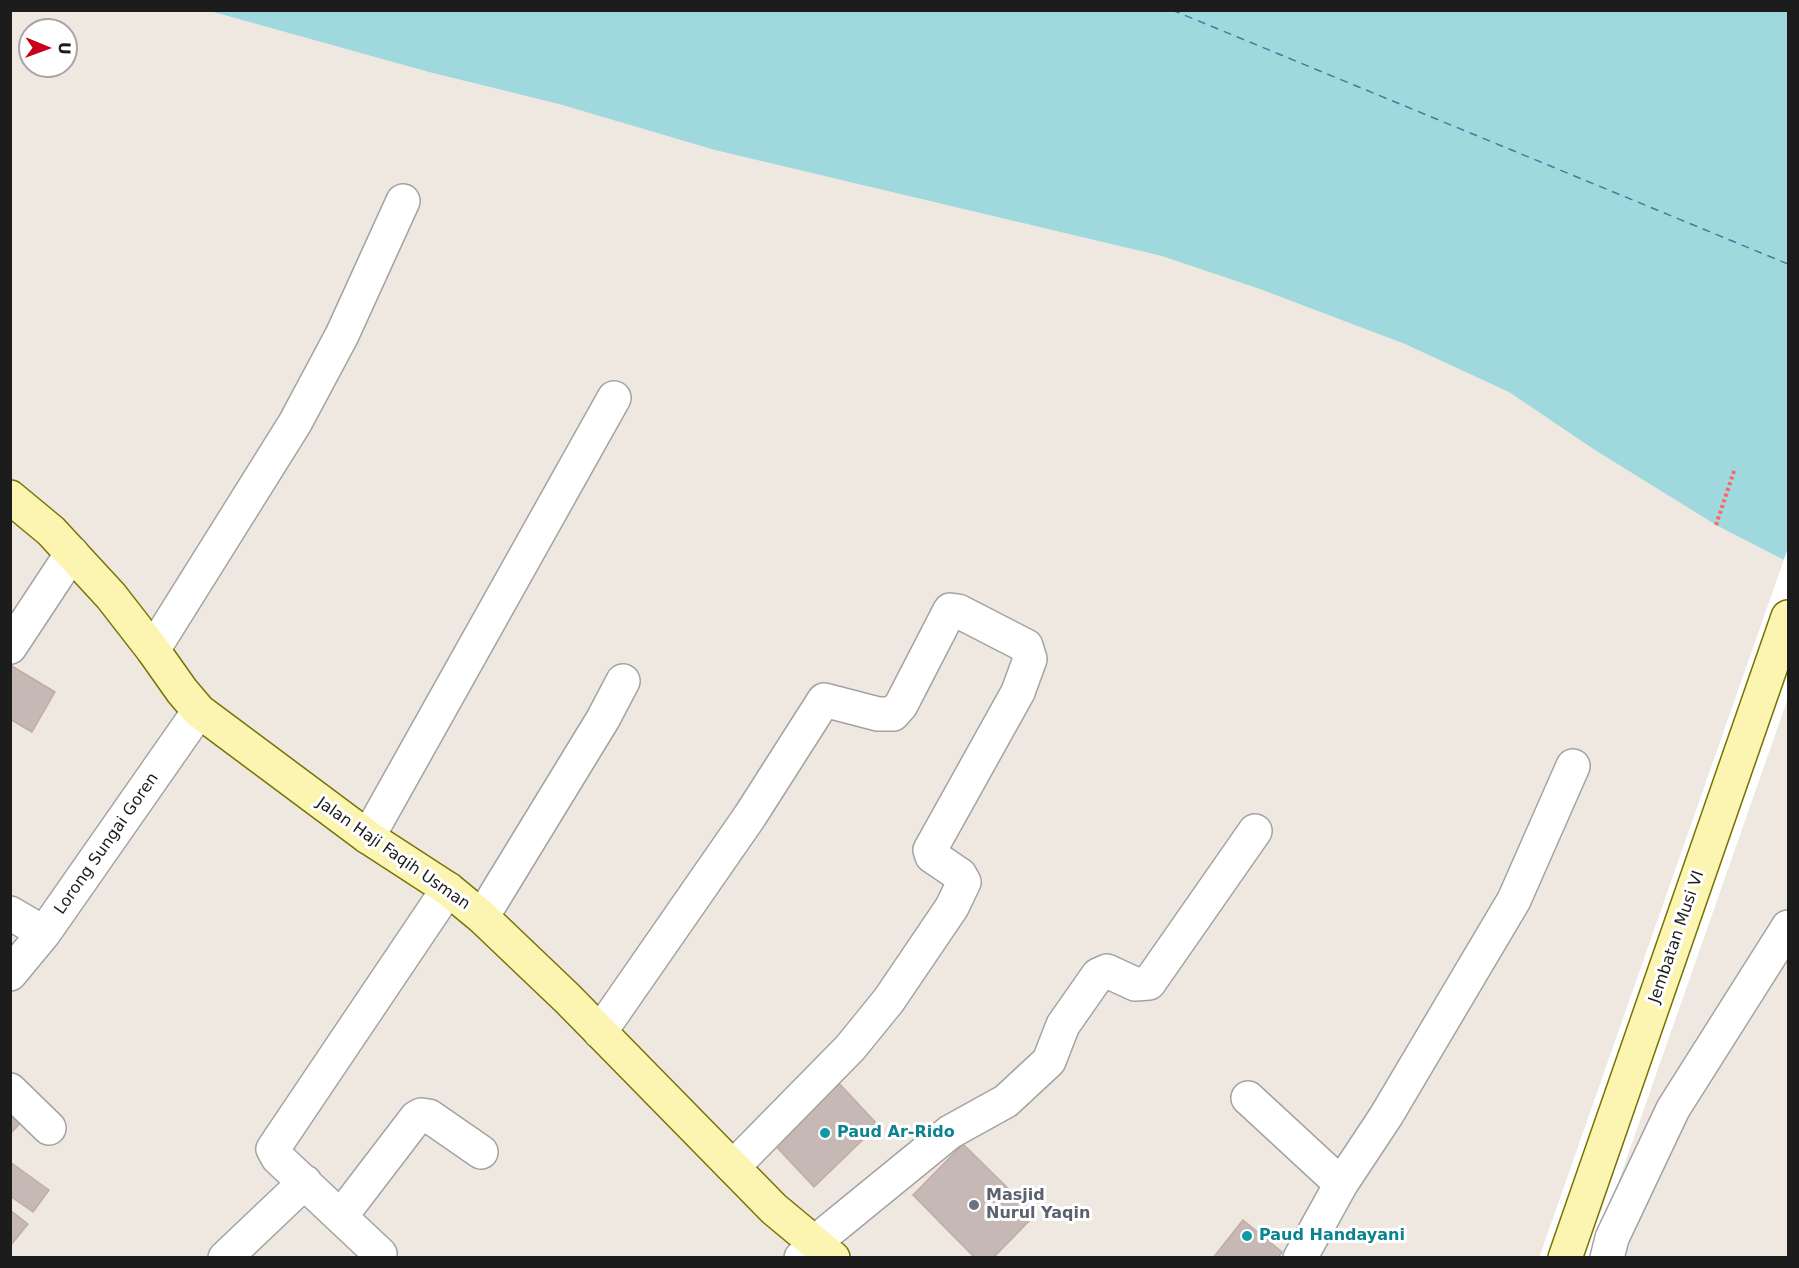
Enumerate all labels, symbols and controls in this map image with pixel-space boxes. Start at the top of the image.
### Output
north arrow [18,18,78,78]
text: U [55,42,74,55]
street label: Lorong Sungai Goren [51,770,163,918]
street label: Jalan Haji Faqih Usman [313,794,473,914]
street label: Jembatan Musi VI [1645,868,1709,1006]
place label: Paud Ar-Rido [837,1123,955,1143]
marker: Paud Ar-Rido [818,1126,832,1140]
place label: Masjid Nurul Yaqin [986,1186,1090,1224]
marker: Masjid Nurul Yaqin [967,1198,981,1212]
place label: Paud Handayani [1259,1226,1405,1246]
marker: Paud Handayani [1240,1229,1254,1243]

